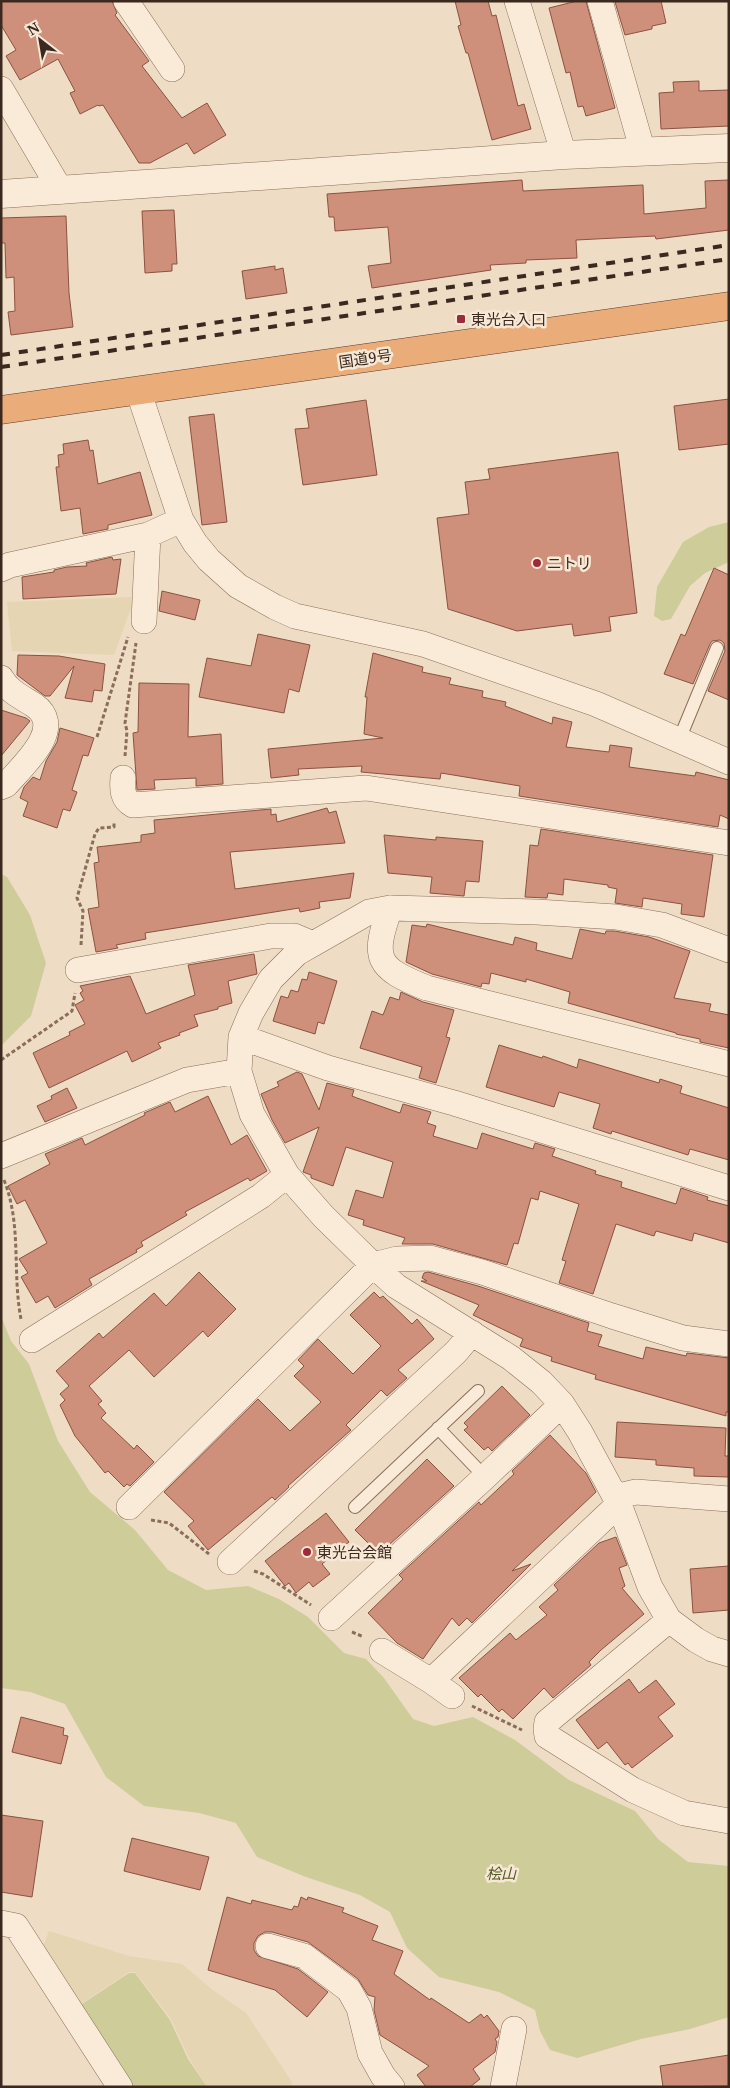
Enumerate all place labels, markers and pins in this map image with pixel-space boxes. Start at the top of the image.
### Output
place label: 東光台入口 [471,309,546,329]
marker: 東光台入口 [455,313,467,325]
place label: ニトリ [547,553,592,573]
marker: ニトリ [531,557,543,569]
place label: 東光台会館 [317,1542,392,1562]
marker: 東光台会館 [301,1546,313,1558]

